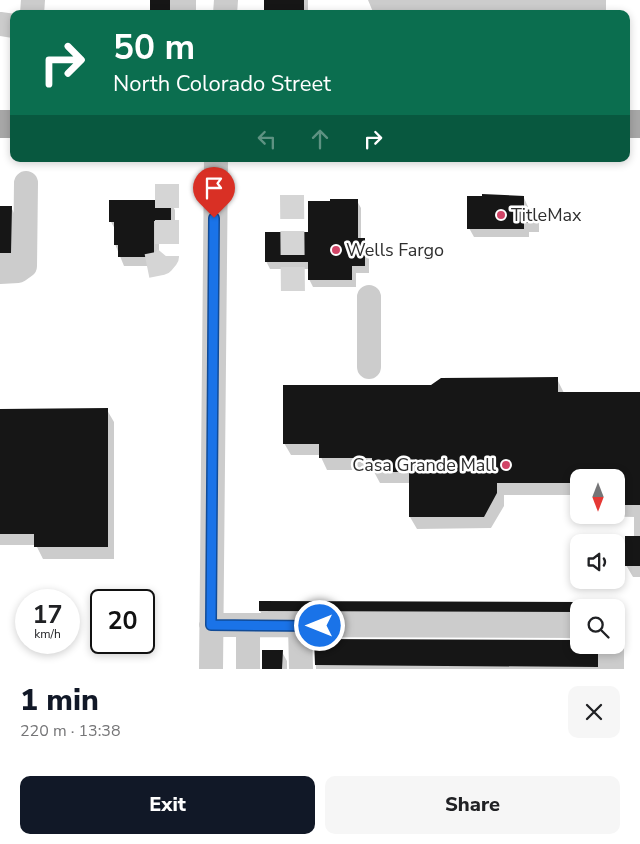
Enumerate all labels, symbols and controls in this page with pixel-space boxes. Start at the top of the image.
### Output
text: 50 m [113,24,195,71]
icon: right [30,30,95,95]
text: North Colorado Street [113,69,331,99]
icon: left [253,125,281,153]
icon: ahead [306,125,334,153]
icon: right [359,125,387,153]
pin [193,167,235,218]
icon: arrive [200,174,228,202]
place label: TitleMax [511,203,582,227]
marker: TitleMax [495,209,507,221]
place label: Wells Fargo [346,238,444,262]
marker: Wells Fargo [330,244,342,256]
place label: Casa Grande Mall [352,453,497,477]
marker: Casa Grande Mall [500,459,512,471]
north arrow [570,469,625,524]
map controls [570,469,625,654]
button: sound [570,534,625,589]
speed limit sign: 20 [90,589,155,654]
text: 17 [32,598,63,632]
position arrow [293,599,345,651]
button: search [570,599,625,654]
text: km/h [34,626,61,642]
text: 1 min [20,680,99,721]
button: close [568,686,620,738]
text: 220 m · 13:38 [20,720,121,742]
button: Exit [20,776,315,834]
button: Share [325,776,620,834]

